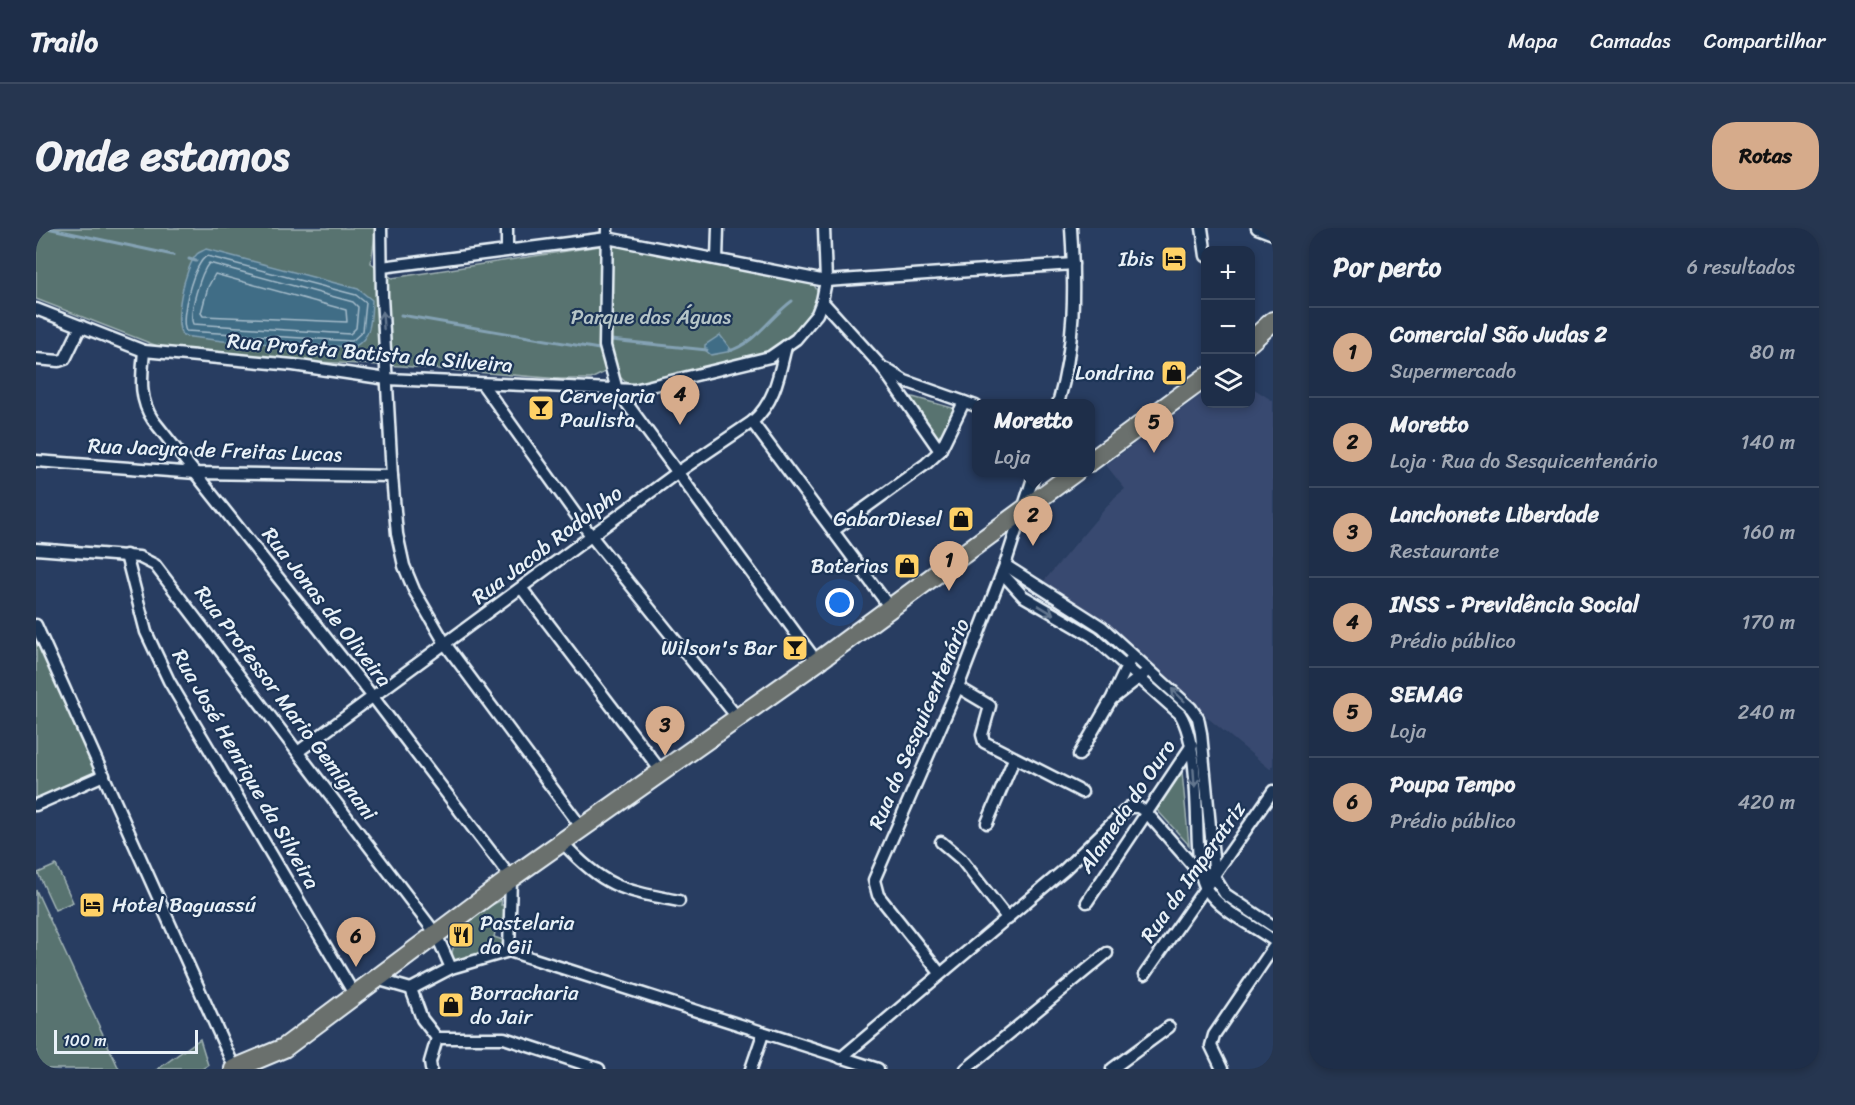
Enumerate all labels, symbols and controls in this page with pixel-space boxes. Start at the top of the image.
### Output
text: Trailo [30,17,98,66]
text: Mapa [1508,22,1557,60]
text: Camadas [1590,22,1671,60]
text: Compartilhar [1704,22,1825,60]
text: Onde estamos [36,119,290,193]
button: Rotas [1712,122,1819,190]
place label: Ibis [1118,240,1154,278]
hotel icon: Ibis [1159,244,1189,274]
text: Por perto [1333,244,1441,290]
map controls [1201,246,1255,408]
button: + [1201,246,1255,300]
text: 6 resultados [1687,250,1795,285]
park label: Parque das Águas [571,298,732,336]
button: − [1201,300,1255,354]
one-way arrow [378,311,389,331]
text: Comercial São Judas 2 [1390,315,1607,354]
street label: Rua Profeta Batista da Silveira [226,322,515,384]
text: 1 [1348,335,1357,370]
text: 80 m [1750,335,1795,370]
place label: Londrina [1075,354,1154,392]
button: layers [1201,354,1255,408]
text: Supermercado [1390,354,1516,389]
shop icon: Londrina [1159,358,1189,388]
pin: 4 [660,376,700,425]
place label: Cervejaria Paulista [560,377,655,439]
bar icon: Cervejaria Paulista [526,393,556,423]
popup [972,399,1095,477]
text: Moretto [994,401,1073,440]
pin: 5 [1134,404,1174,453]
text: Moretto [1390,405,1469,444]
text: 2 [1347,425,1358,460]
text: 140 m [1741,425,1795,460]
street label: Rua Jacyra de Freitas Lucas [87,427,343,473]
text: Loja [994,440,1030,475]
text: Loja · Rua do Sesquicentenário [1390,444,1658,479]
street label: Rua Jacob Rodolpho [463,475,631,615]
text: Lanchonete Liberdade [1390,495,1599,534]
pin: 2 [1014,496,1052,546]
place label: GabarDiesel [833,500,943,538]
shop icon: GabarDiesel [946,504,976,534]
text: 3 [1347,515,1358,550]
text: 160 m [1742,515,1795,550]
street label: Rua Jonas de Oliveira [252,518,402,696]
text: Restaurante [1390,534,1499,569]
pin: 1 [930,542,968,591]
place label: Baterias [811,547,888,585]
shop icon: Baterias [892,551,922,581]
street label: Rua Professor Mario Gemignani [184,577,388,830]
text: INSS - Previdência Social [1390,585,1639,624]
your location [825,588,854,617]
one-way arrow [1037,604,1054,616]
text: 4 [1346,605,1359,640]
text: 170 m [1742,605,1795,640]
street label: Rua do Sesquicentenário [857,612,981,836]
text: Prédio público [1390,624,1516,659]
place label: Wilson's Bar [661,629,777,667]
bar icon: Wilson's Bar [780,633,810,663]
street label: Rua José Henrique da Silveira [161,641,331,897]
text: SEMAG [1390,675,1463,714]
one-way arrow [1170,688,1185,702]
text: 5 [1346,695,1359,730]
text: 240 m [1738,695,1795,730]
pin: 3 [646,706,684,756]
text: Loja [1390,714,1426,749]
street label: Alameda do Ouro [1067,731,1186,882]
text: Poupa Tempo [1390,765,1515,804]
one-way arrow [1188,767,1199,787]
text: 6 [1347,785,1358,820]
text: 420 m [1738,785,1795,820]
street label: Rua da Imperatriz [1130,792,1257,951]
text: Prédio público [1390,804,1516,839]
place label: Hotel Baguassú [112,886,257,924]
hotel icon: Hotel Baguassú [77,890,107,920]
place label: Pastelaria da Gii [480,904,575,966]
pin: 6 [336,918,376,967]
restaurant icon: Pastelaria da Gii [446,920,476,950]
place label: Borracharia do Jair [470,974,579,1036]
shop icon: Borracharia do Jair [436,990,466,1020]
text: 100 m [63,1026,107,1055]
scale bar [54,1027,198,1054]

